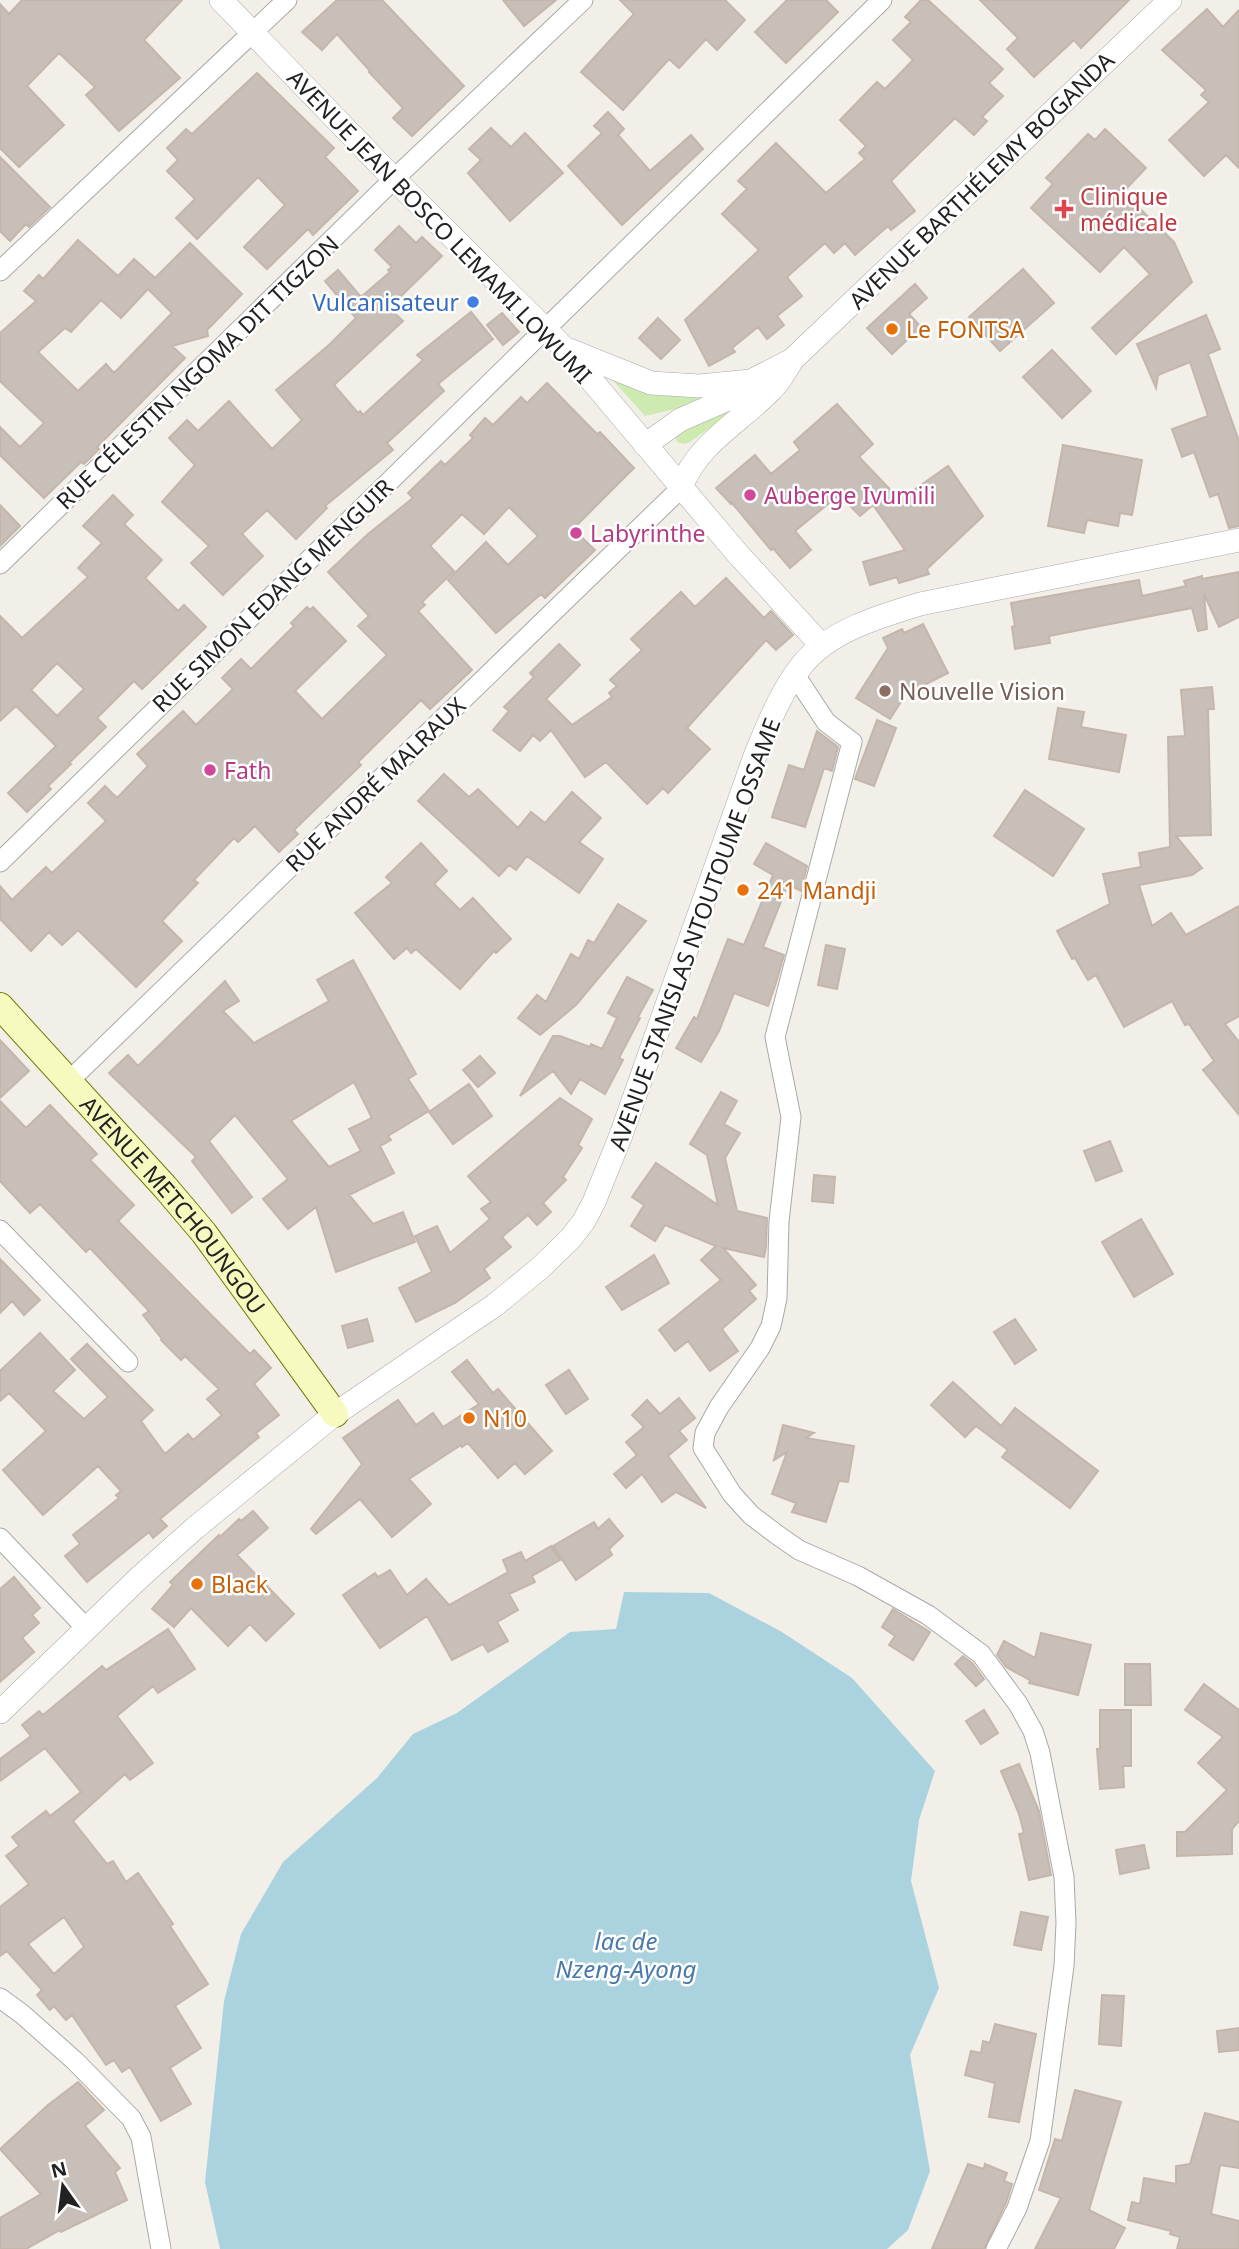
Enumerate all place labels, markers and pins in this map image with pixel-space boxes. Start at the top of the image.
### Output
place label: Clinique médicale [1080,180,1177,238]
marker: Clinique médicale [1054,199,1074,219]
place label: Vulcanisateur [312,286,459,318]
marker: Vulcanisateur [465,294,481,310]
place label: Le FONTSA [906,313,1025,345]
marker: Le FONTSA [884,321,900,337]
place label: Auberge Ivumili [764,479,935,511]
marker: Auberge Ivumili [742,487,758,503]
place label: Labyrinthe [590,517,706,549]
marker: Labyrinthe [568,525,584,541]
place label: Nouvelle Vision [899,675,1065,707]
marker: Nouvelle Vision [877,683,893,699]
place label: Fath [224,754,271,786]
marker: Fath [202,762,218,778]
place label: 241 Mandji [757,874,876,906]
marker: 241 Mandji [735,882,751,898]
place label: N10 [483,1402,527,1434]
marker: N10 [461,1410,477,1426]
place label: Black [211,1568,269,1600]
marker: Black [189,1576,205,1592]

